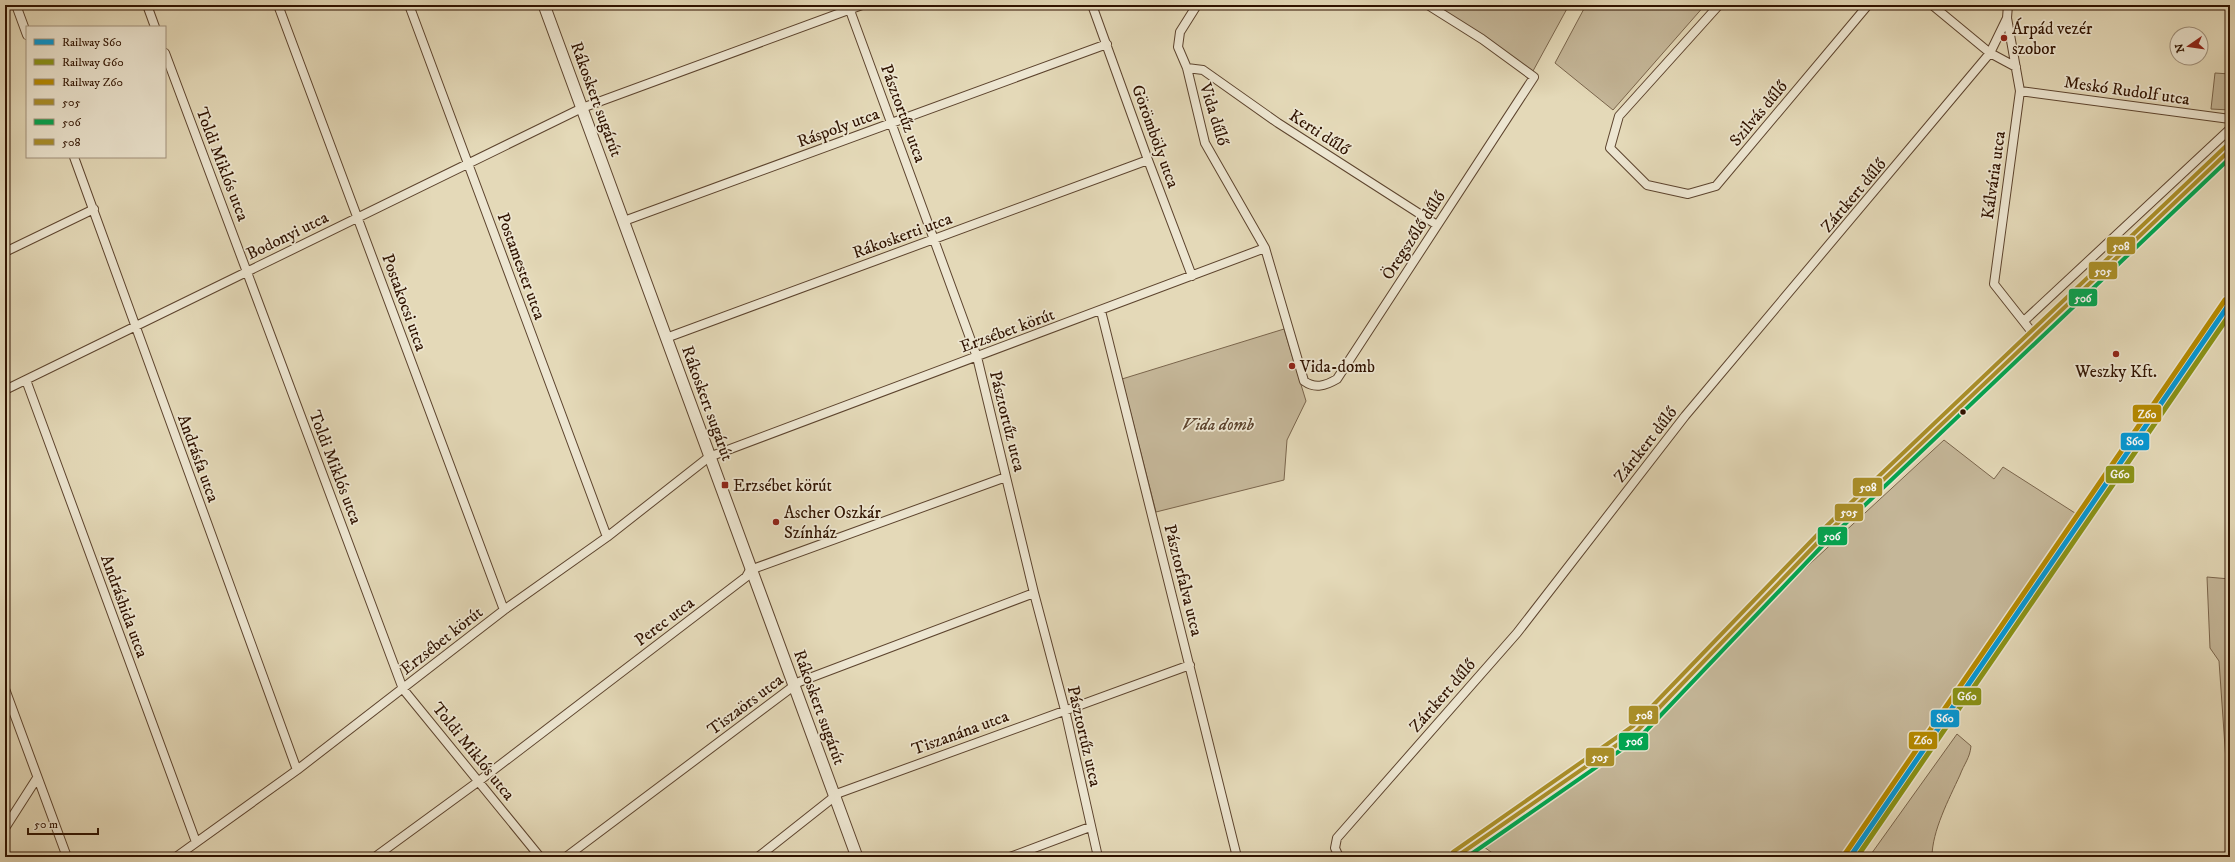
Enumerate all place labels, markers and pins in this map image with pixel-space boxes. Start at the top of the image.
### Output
place label: Árpád vezér szobor [2012,17,2093,60]
marker: Árpád vezér szobor [1999,33,2009,43]
marker: Weszky Kft. [2111,349,2121,359]
place label: Vida-domb [1299,356,1375,378]
marker: Vida-domb [1287,361,1297,371]
place label: Weszky Kft. [2074,361,2157,383]
unlabelled marker [1958,407,1968,417]
place label: Erzsébet körút [733,475,833,497]
marker: Erzsébet körút [720,480,730,490]
place label: Ascher Oszkár Színház [784,502,881,544]
marker: Ascher Oszkár Színház [771,517,781,527]

